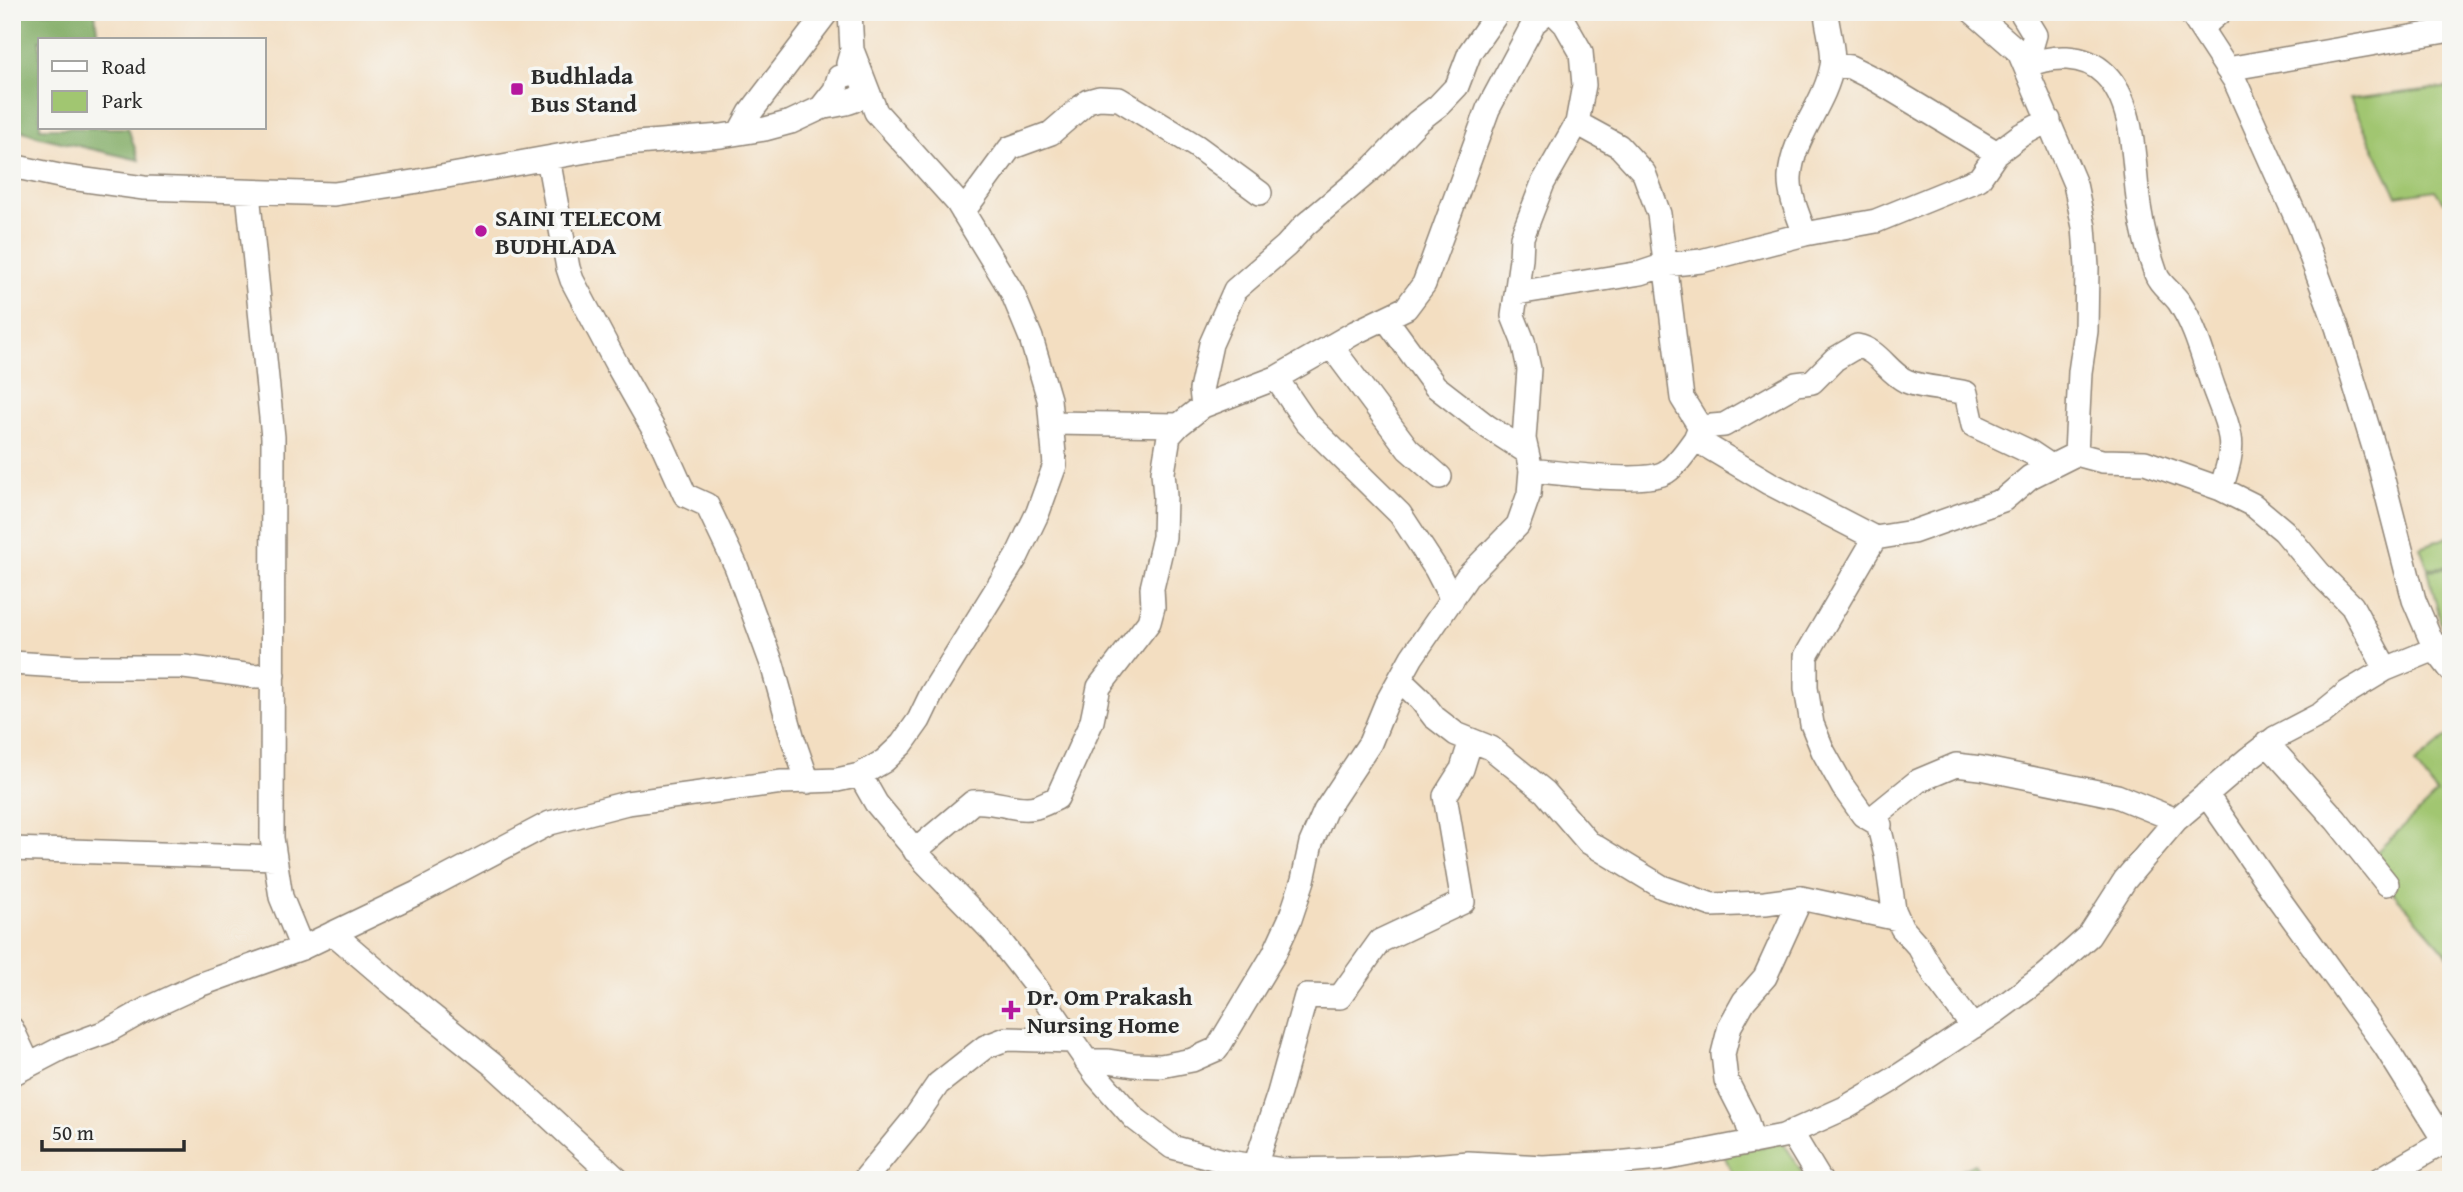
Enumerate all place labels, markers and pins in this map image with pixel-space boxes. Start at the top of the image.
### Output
place label: Budhlada Bus Stand [531,58,637,121]
marker: Budhlada Bus Stand [509,81,525,97]
place label: SAINI TELECOM BUDHLADA [495,200,662,263]
marker: SAINI TELECOM BUDHLADA [473,223,489,239]
place label: Dr. Om Prakash Nursing Home [1027,979,1192,1042]
marker: Dr. Om Prakash Nursing Home [1001,1000,1021,1020]

